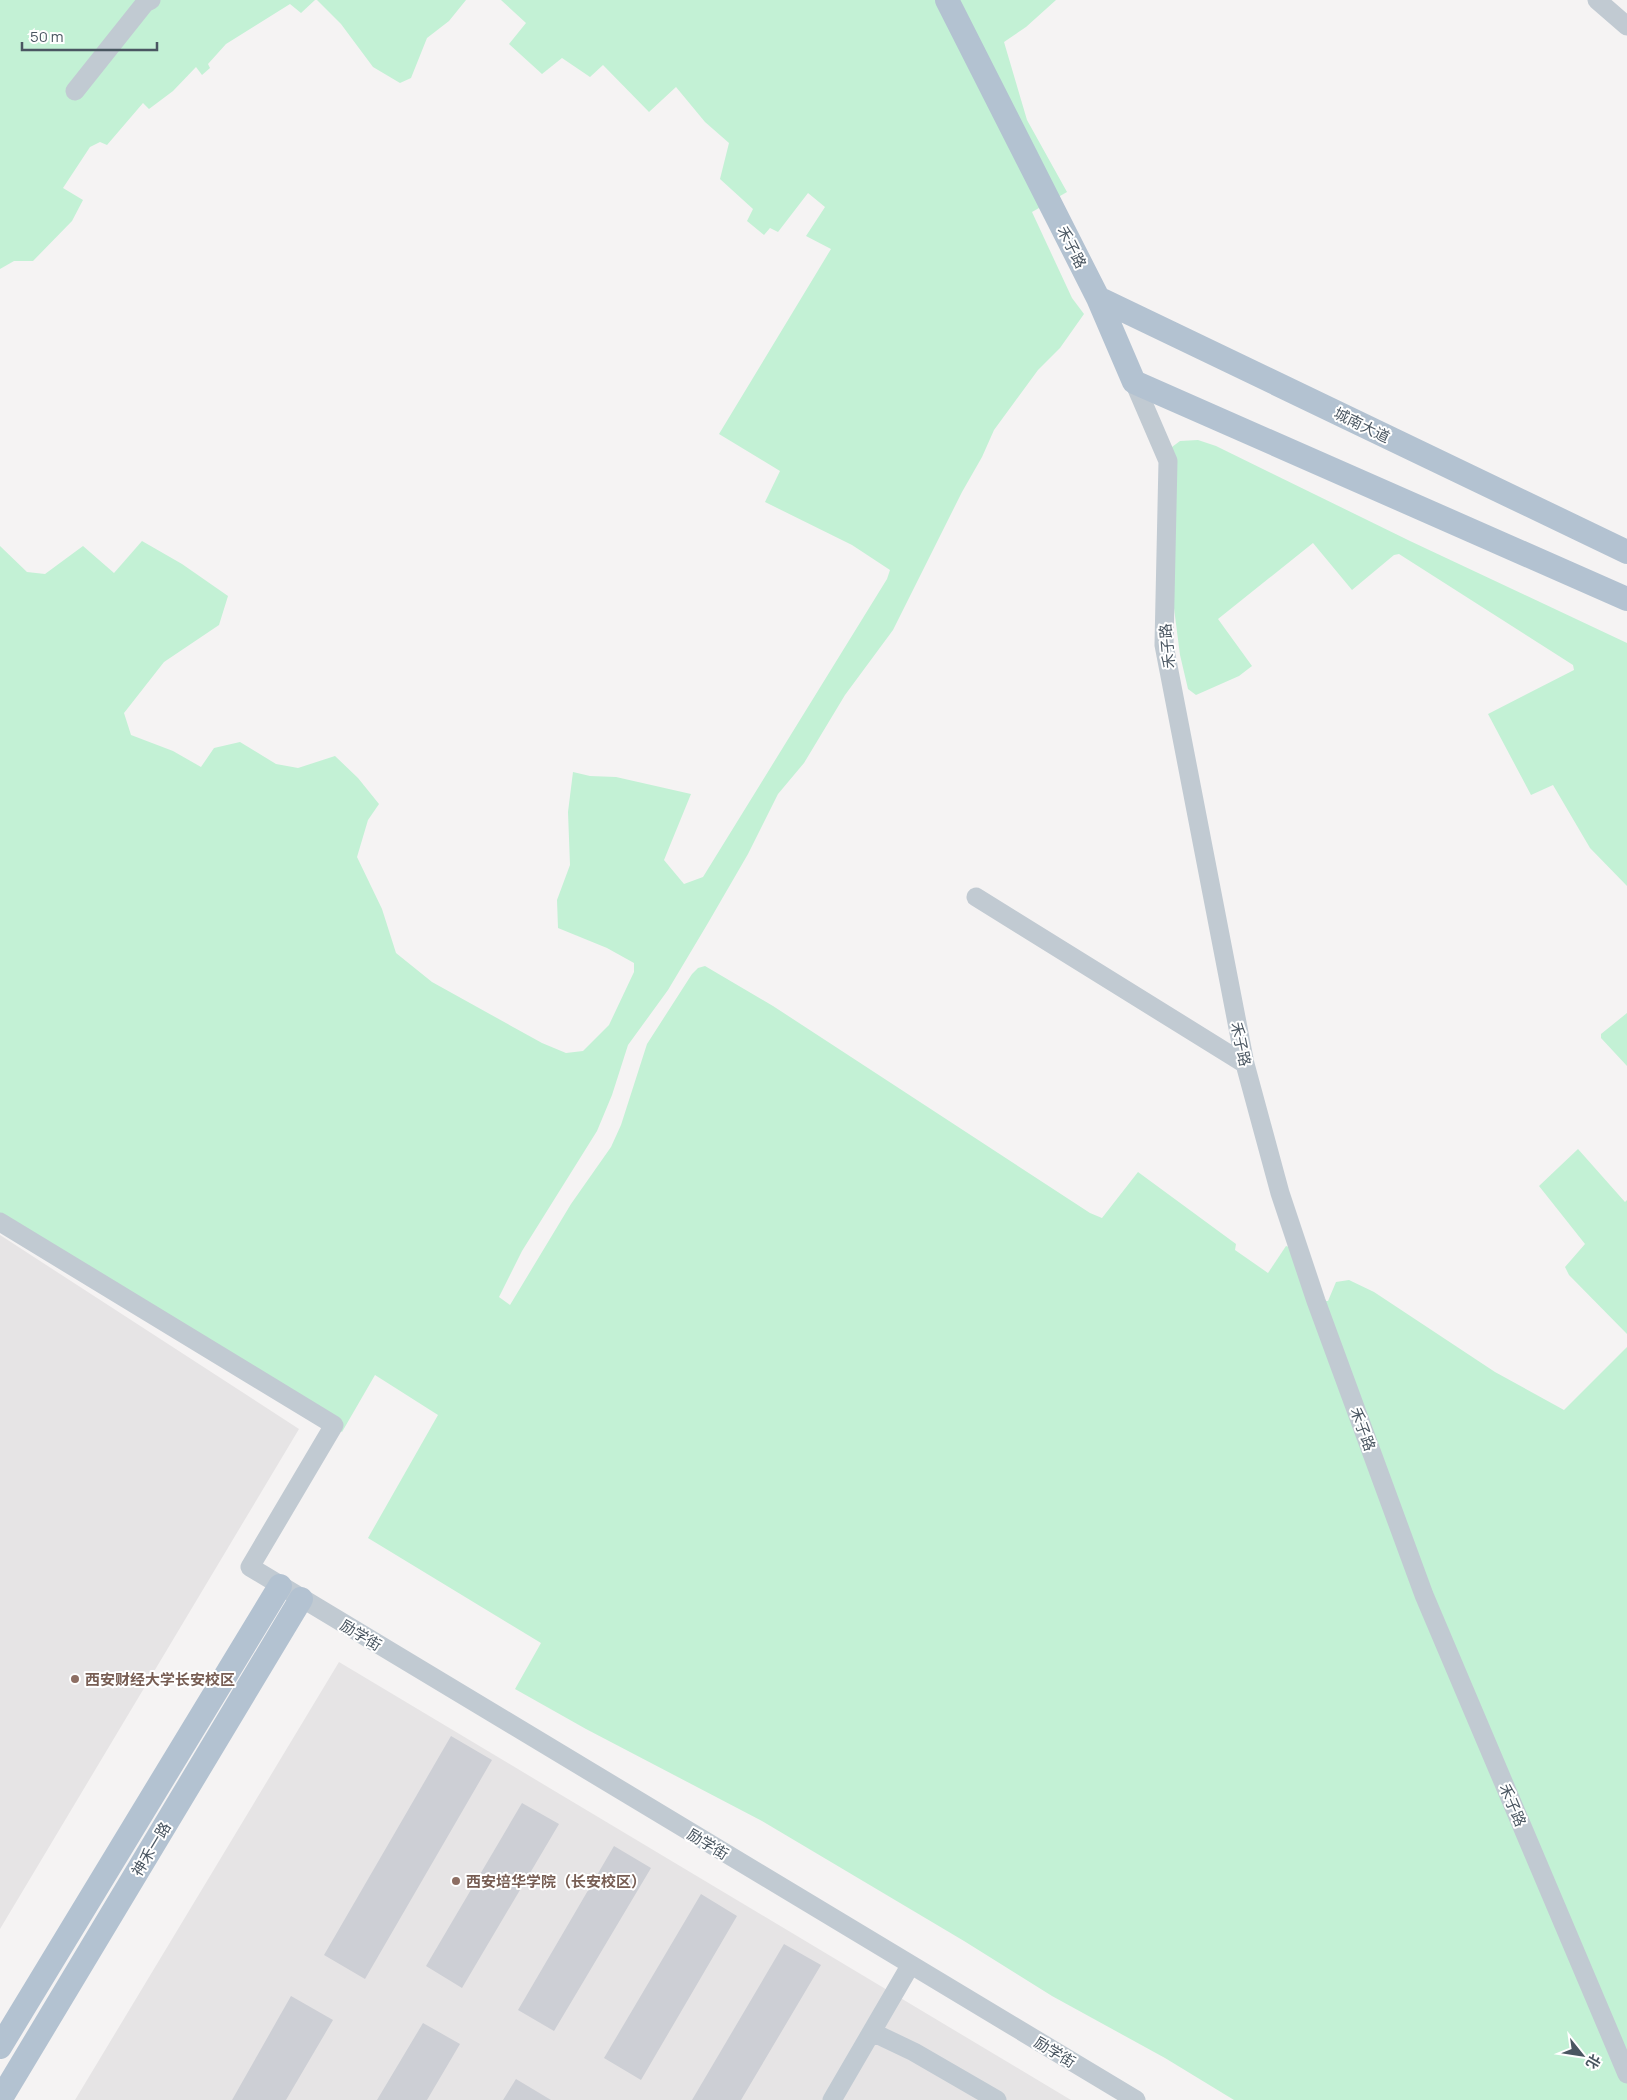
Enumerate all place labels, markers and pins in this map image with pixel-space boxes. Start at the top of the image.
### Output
place label: 西安财经大学长安校区 [85,1669,235,1690]
marker: 西安财经大学长安校区 [69,1673,81,1685]
place label: 西安培华学院（长安校区） [466,1871,646,1892]
marker: 西安培华学院（长安校区） [450,1875,462,1887]

